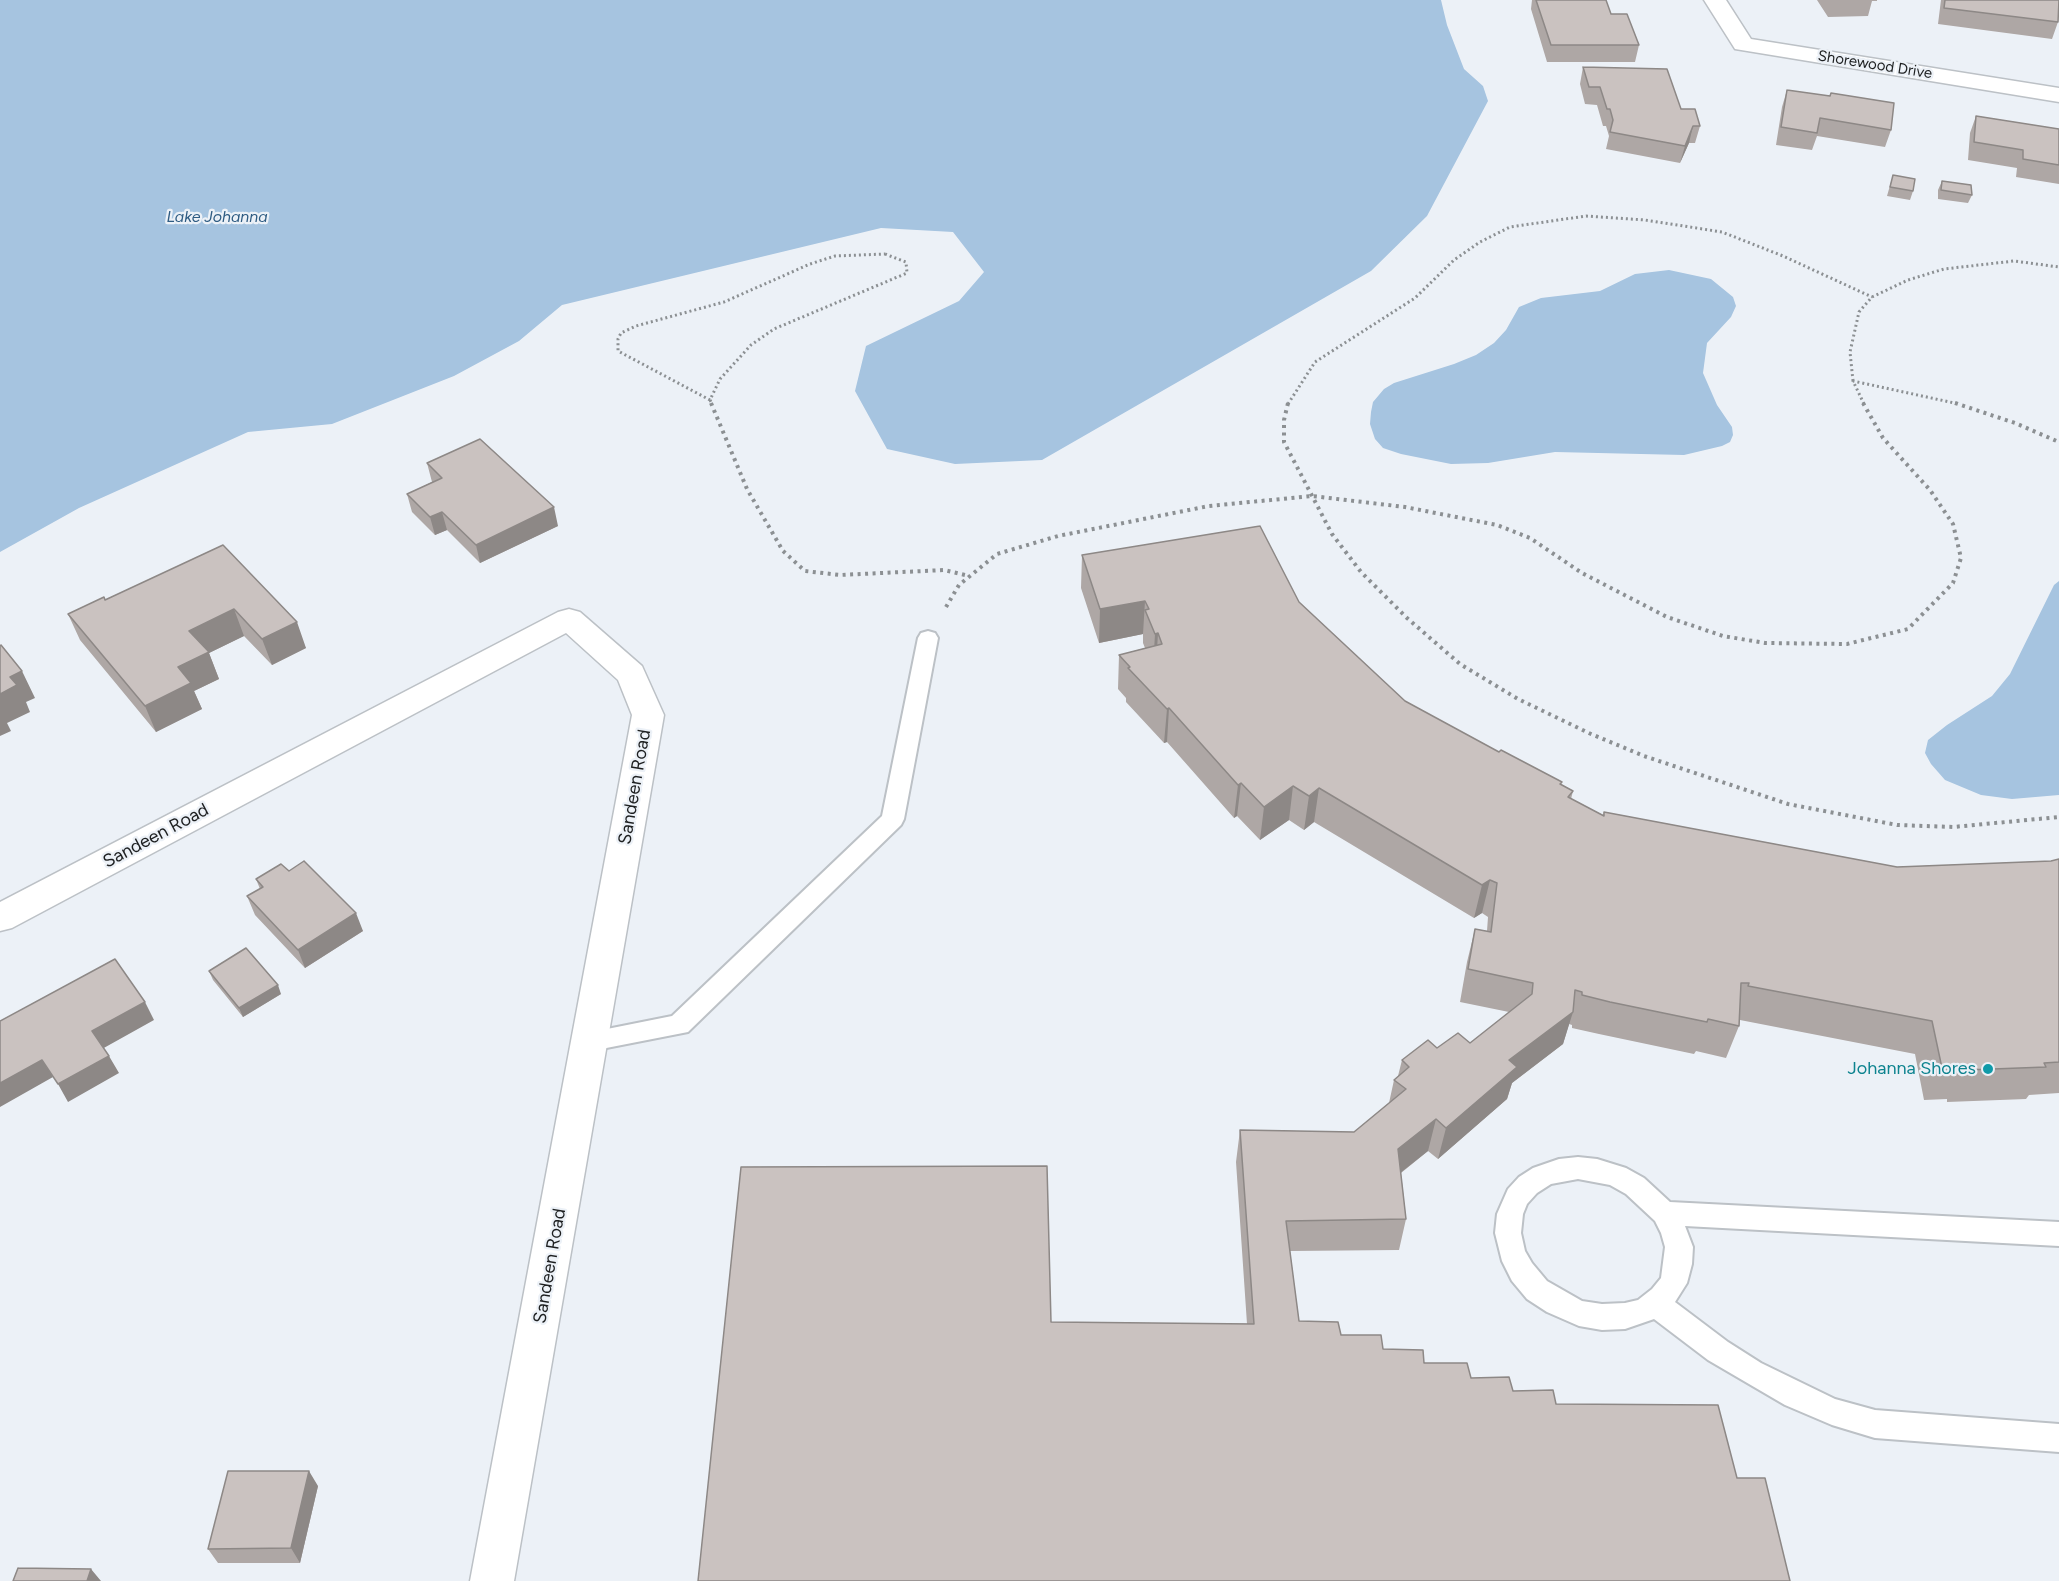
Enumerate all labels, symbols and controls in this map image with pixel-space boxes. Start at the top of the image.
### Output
street label: Shorewood Drive [1817,47,1933,83]
water label: Lake Johanna [166,207,268,227]
street label: Sandeen Road [614,728,656,846]
street label: Sandeen Road [100,799,212,873]
place label: Johanna Shores [1848,1058,1976,1080]
marker: Johanna Shores [1981,1062,1995,1076]
street label: Sandeen Road [529,1207,571,1325]

